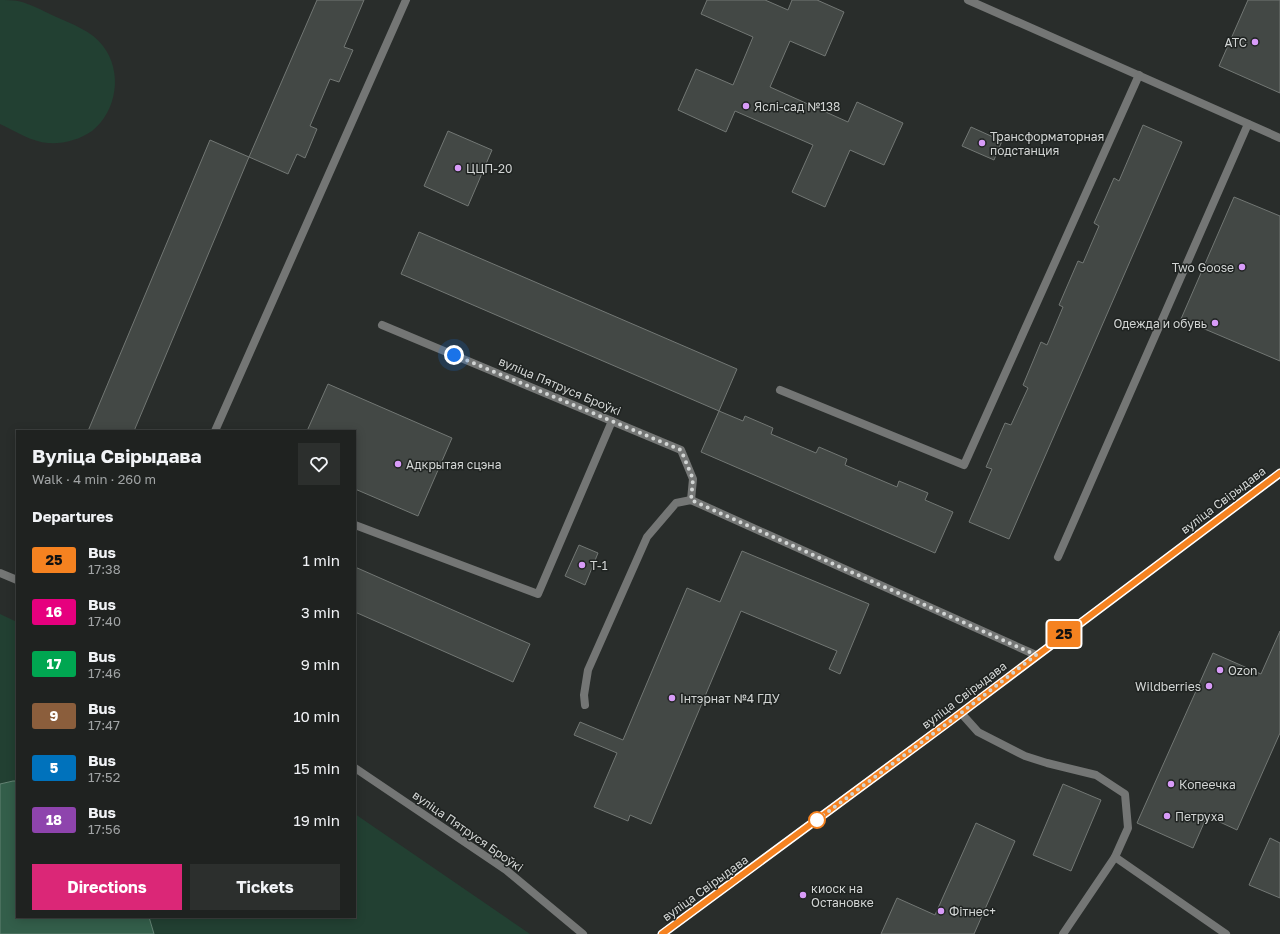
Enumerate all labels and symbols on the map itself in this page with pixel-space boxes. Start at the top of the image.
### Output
place label: АТС [1225,35,1247,50]
marker: АТС [1250,37,1260,47]
place label: Яслі-сад №138 [754,99,840,114]
marker: Яслі-сад №138 [741,101,751,111]
place label: Трансформаторная подстанция [990,129,1104,158]
marker: Трансформаторная подстанция [977,138,987,148]
place label: ЦЦП-20 [466,161,512,176]
marker: ЦЦП-20 [453,163,463,173]
place label: Two Goose [1172,260,1234,275]
marker: Two Goose [1237,262,1247,272]
place label: Одежда и обувь [1113,316,1207,331]
marker: Одежда и обувь [1210,318,1220,328]
your location [444,345,464,365]
street label: вуліца Пятруся Броўкі [497,353,623,419]
place label: Адкрытая сцэна [406,457,501,472]
marker: Адкрытая сцэна [393,459,403,469]
street label: вуліца Свірыдава [1178,463,1268,537]
place label: Т-1 [590,558,608,573]
marker: Т-1 [577,560,587,570]
line badge: 25 [1046,621,1082,647]
street label: вуліца Свірыдава [919,658,1009,732]
place label: Ozon [1228,663,1257,678]
marker: Ozon [1215,665,1225,675]
place label: Wildberries [1135,679,1201,694]
marker: Wildberries [1204,681,1214,691]
place label: Інтэрнат №4 ГДУ [680,691,780,706]
marker: Інтэрнат №4 ГДУ [667,693,677,703]
place label: Копеечка [1179,777,1236,792]
marker: Копеечка [1166,779,1176,789]
street label: вуліца Пятруся Броўкі [410,787,526,875]
place label: Петруха [1175,809,1224,824]
unlabelled marker [808,811,826,829]
marker: Петруха [1162,811,1172,821]
street label: вуліца Свірыдава [659,852,751,924]
place label: киоск на Остановке [811,881,874,910]
marker: киоск на Остановке [798,890,808,900]
place label: Фітнес+ [949,904,996,919]
marker: Фітнес+ [936,906,946,916]

